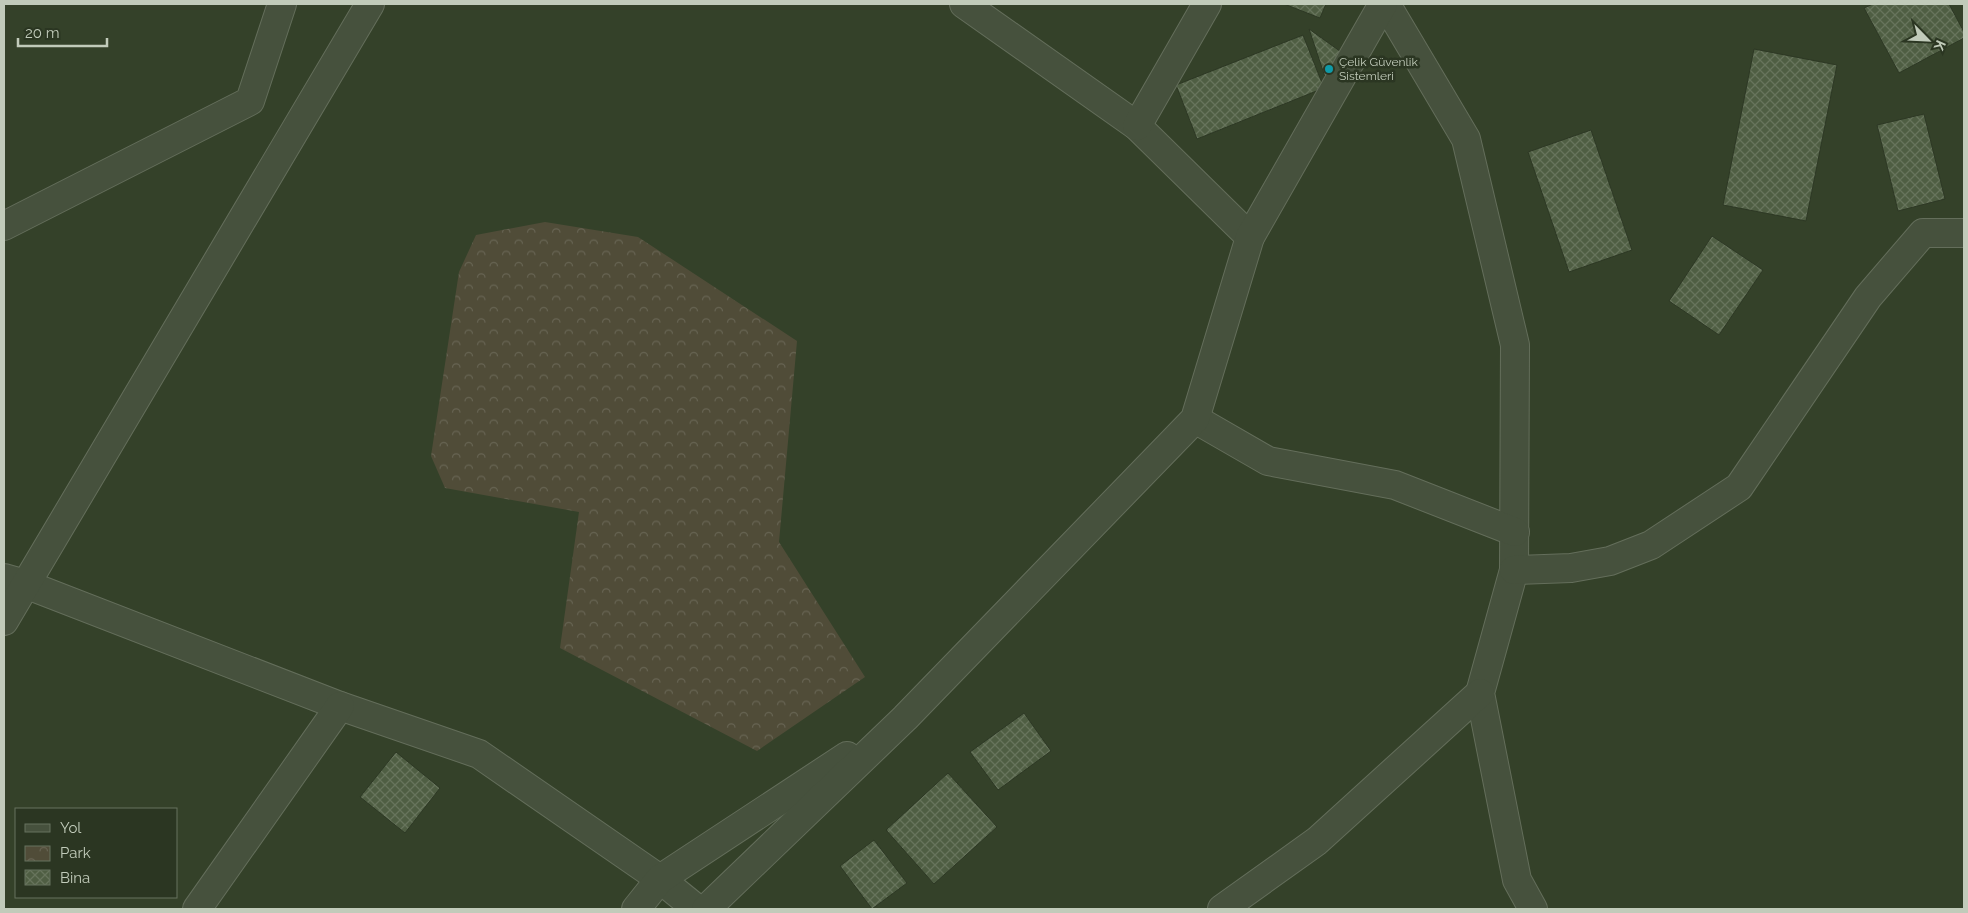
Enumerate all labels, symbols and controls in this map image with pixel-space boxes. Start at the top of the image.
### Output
scale bar [18,15,106,47]
north arrow [1903,15,1953,65]
text: 20 m [25,24,60,42]
text: K [1930,38,1949,53]
place label: Çelik Güvenlik Sistemleri [1339,55,1418,83]
marker: Çelik Güvenlik Sistemleri [1323,63,1335,75]
legend [15,808,178,898]
text: Yol [60,819,82,837]
text: Park [60,844,91,862]
text: Bina [60,869,90,887]

